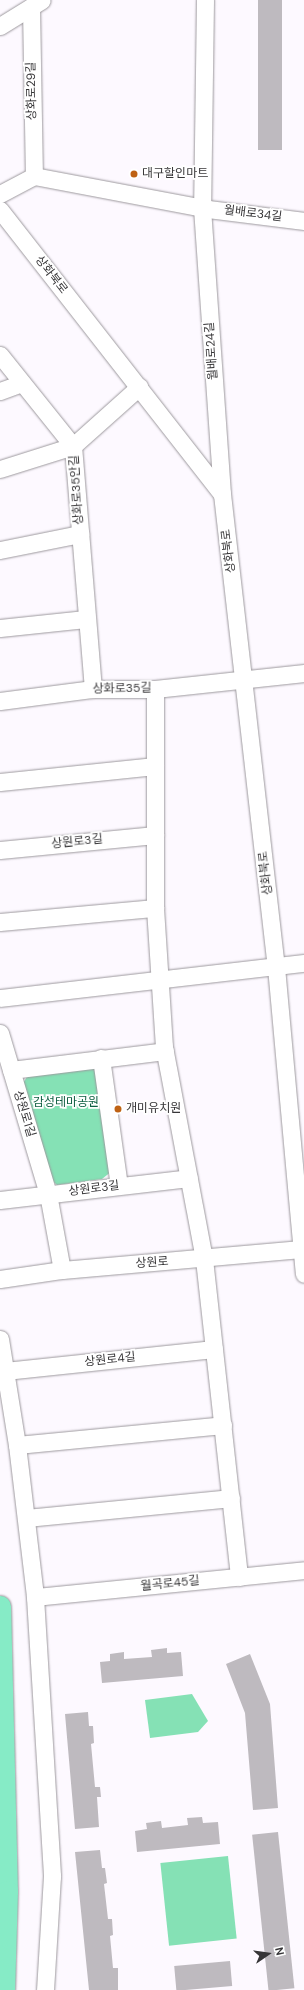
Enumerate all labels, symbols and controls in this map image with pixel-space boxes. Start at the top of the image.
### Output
street label: 상화로29길 [24,62,40,120]
place label: 대구할인마트 [142,167,208,181]
marker: 대구할인마트 [129,169,139,179]
street label: 월배로34길 [223,203,283,225]
street label: 상화북로 [32,253,70,297]
street label: 월배로24길 [203,321,221,381]
street label: 상화로35안길 [67,455,87,525]
street label: 상화북로 [219,528,239,574]
street label: 상화로35길 [93,681,151,697]
street label: 상원로3길 [51,832,103,852]
street label: 상화북로 [256,850,276,896]
street label: 상원로1길 [10,1089,38,1139]
park label: 감성테마공원 [33,1096,99,1110]
place label: 개미유치원 [126,1102,181,1116]
marker: 개미유치원 [113,1104,123,1114]
street label: 상원로3길 [68,1179,120,1199]
street label: 상원로 [135,1255,169,1271]
street label: 상원로4길 [84,1350,136,1370]
street label: 월곡로45길 [140,1574,200,1594]
north arrow [248,1934,288,1974]
text: N [272,1946,287,1957]

